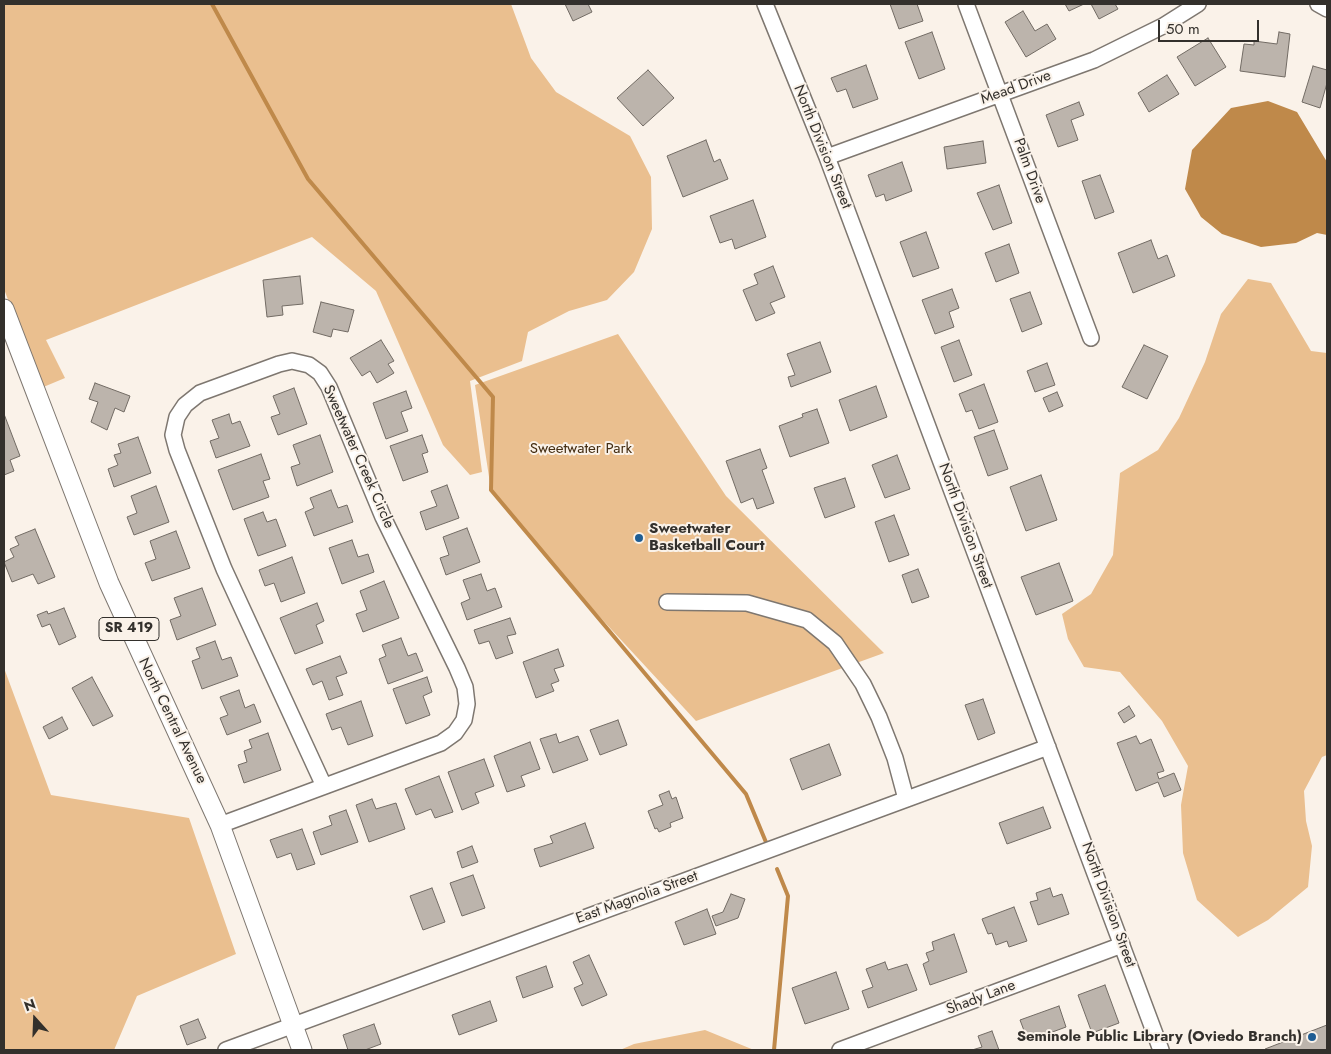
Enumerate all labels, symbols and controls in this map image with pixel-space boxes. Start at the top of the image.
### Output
scale bar [1161,10,1262,42]
text: 50 m [1166,18,1200,40]
street label: Mead Drive [978,67,1054,109]
street label: North Division Street [789,83,855,211]
street label: Palm Drive [1009,136,1049,206]
street label: Sweetwater Creek Circle [318,383,398,531]
park label: Sweetwater Park [530,440,632,458]
street label: North Division Street [934,461,996,591]
place label: Sweetwater Basketball Court [649,520,765,555]
marker: Sweetwater Basketball Court [633,532,645,544]
road number: SR 419 [99,618,159,640]
street label: North Central Avenue [134,655,210,787]
street label: North Division Street [1077,840,1139,970]
street label: East Magnolia Street [574,868,700,928]
street label: Shady Lane [944,977,1018,1019]
north arrow [10,994,60,1044]
text: N [21,994,39,1016]
place label: Seminole Public Library (Oviedo Branch) [1017,1028,1302,1046]
marker: Seminole Public Library (Oviedo Branch) [1306,1031,1318,1043]

